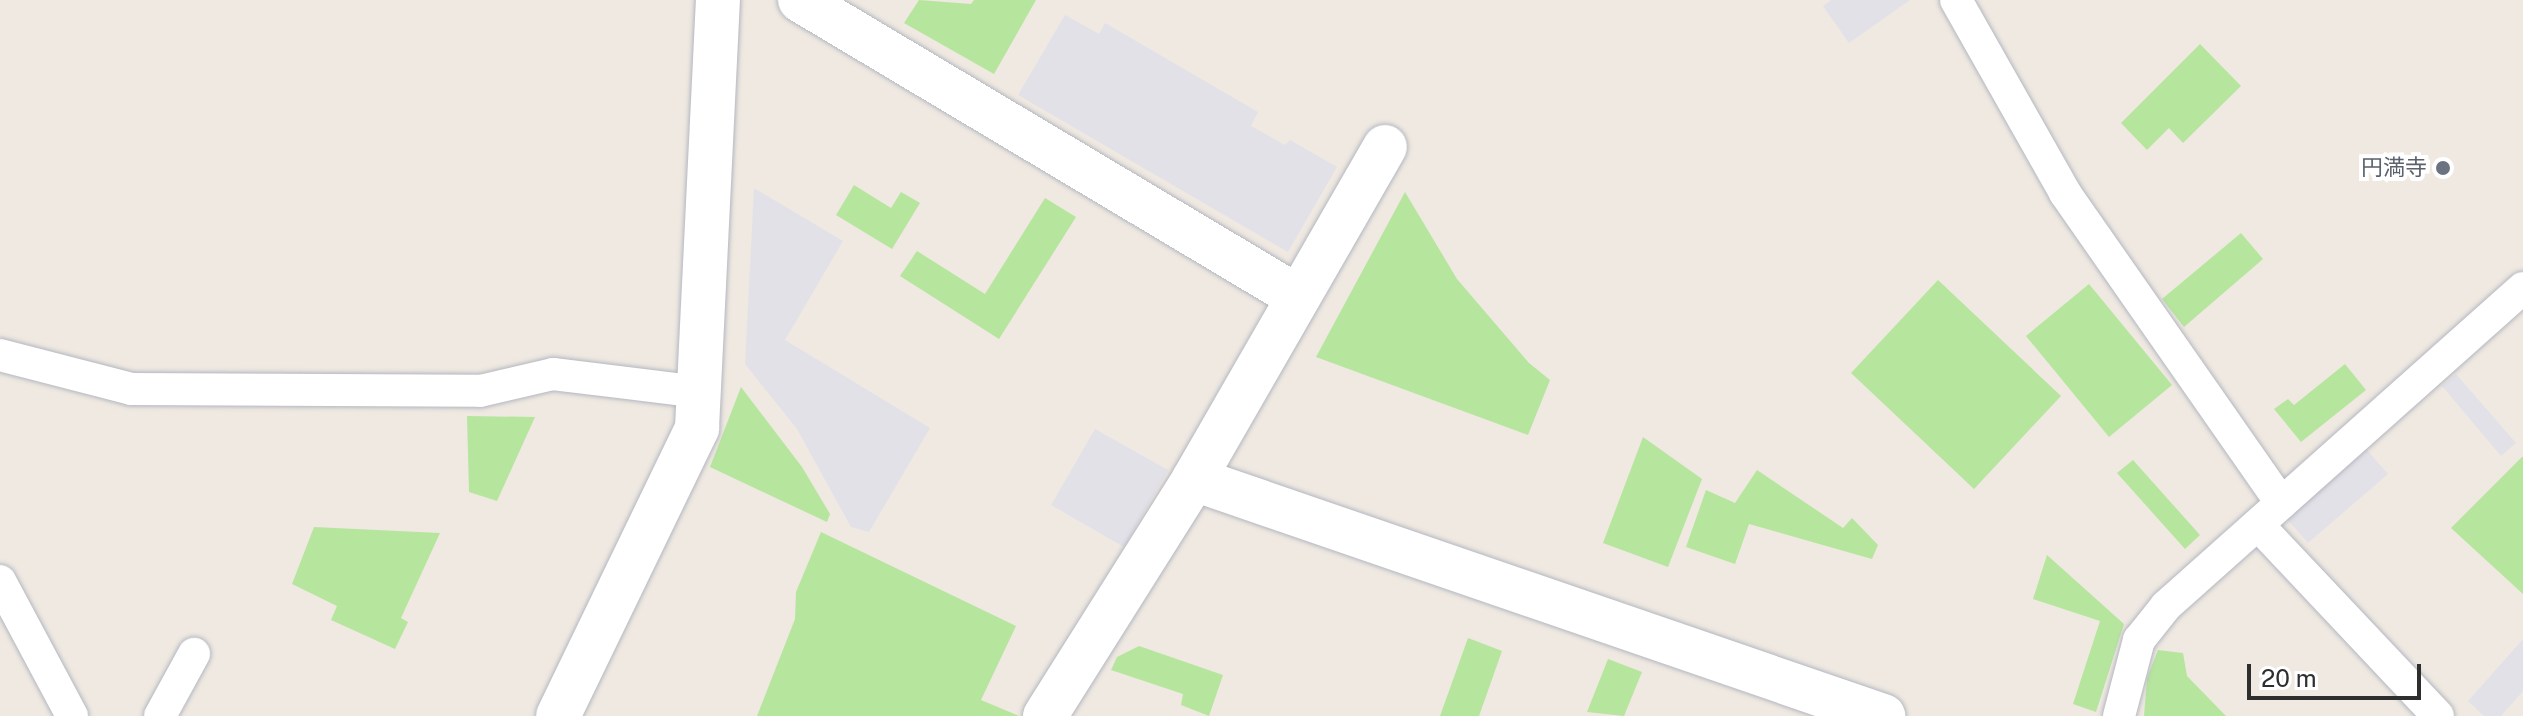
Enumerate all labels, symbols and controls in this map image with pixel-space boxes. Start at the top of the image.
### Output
place label: 円満寺 [2361,155,2427,181]
marker: 円満寺 [2434,159,2452,177]
scale bar [2251,648,2425,698]
text: 20 m [2261,664,2317,692]

